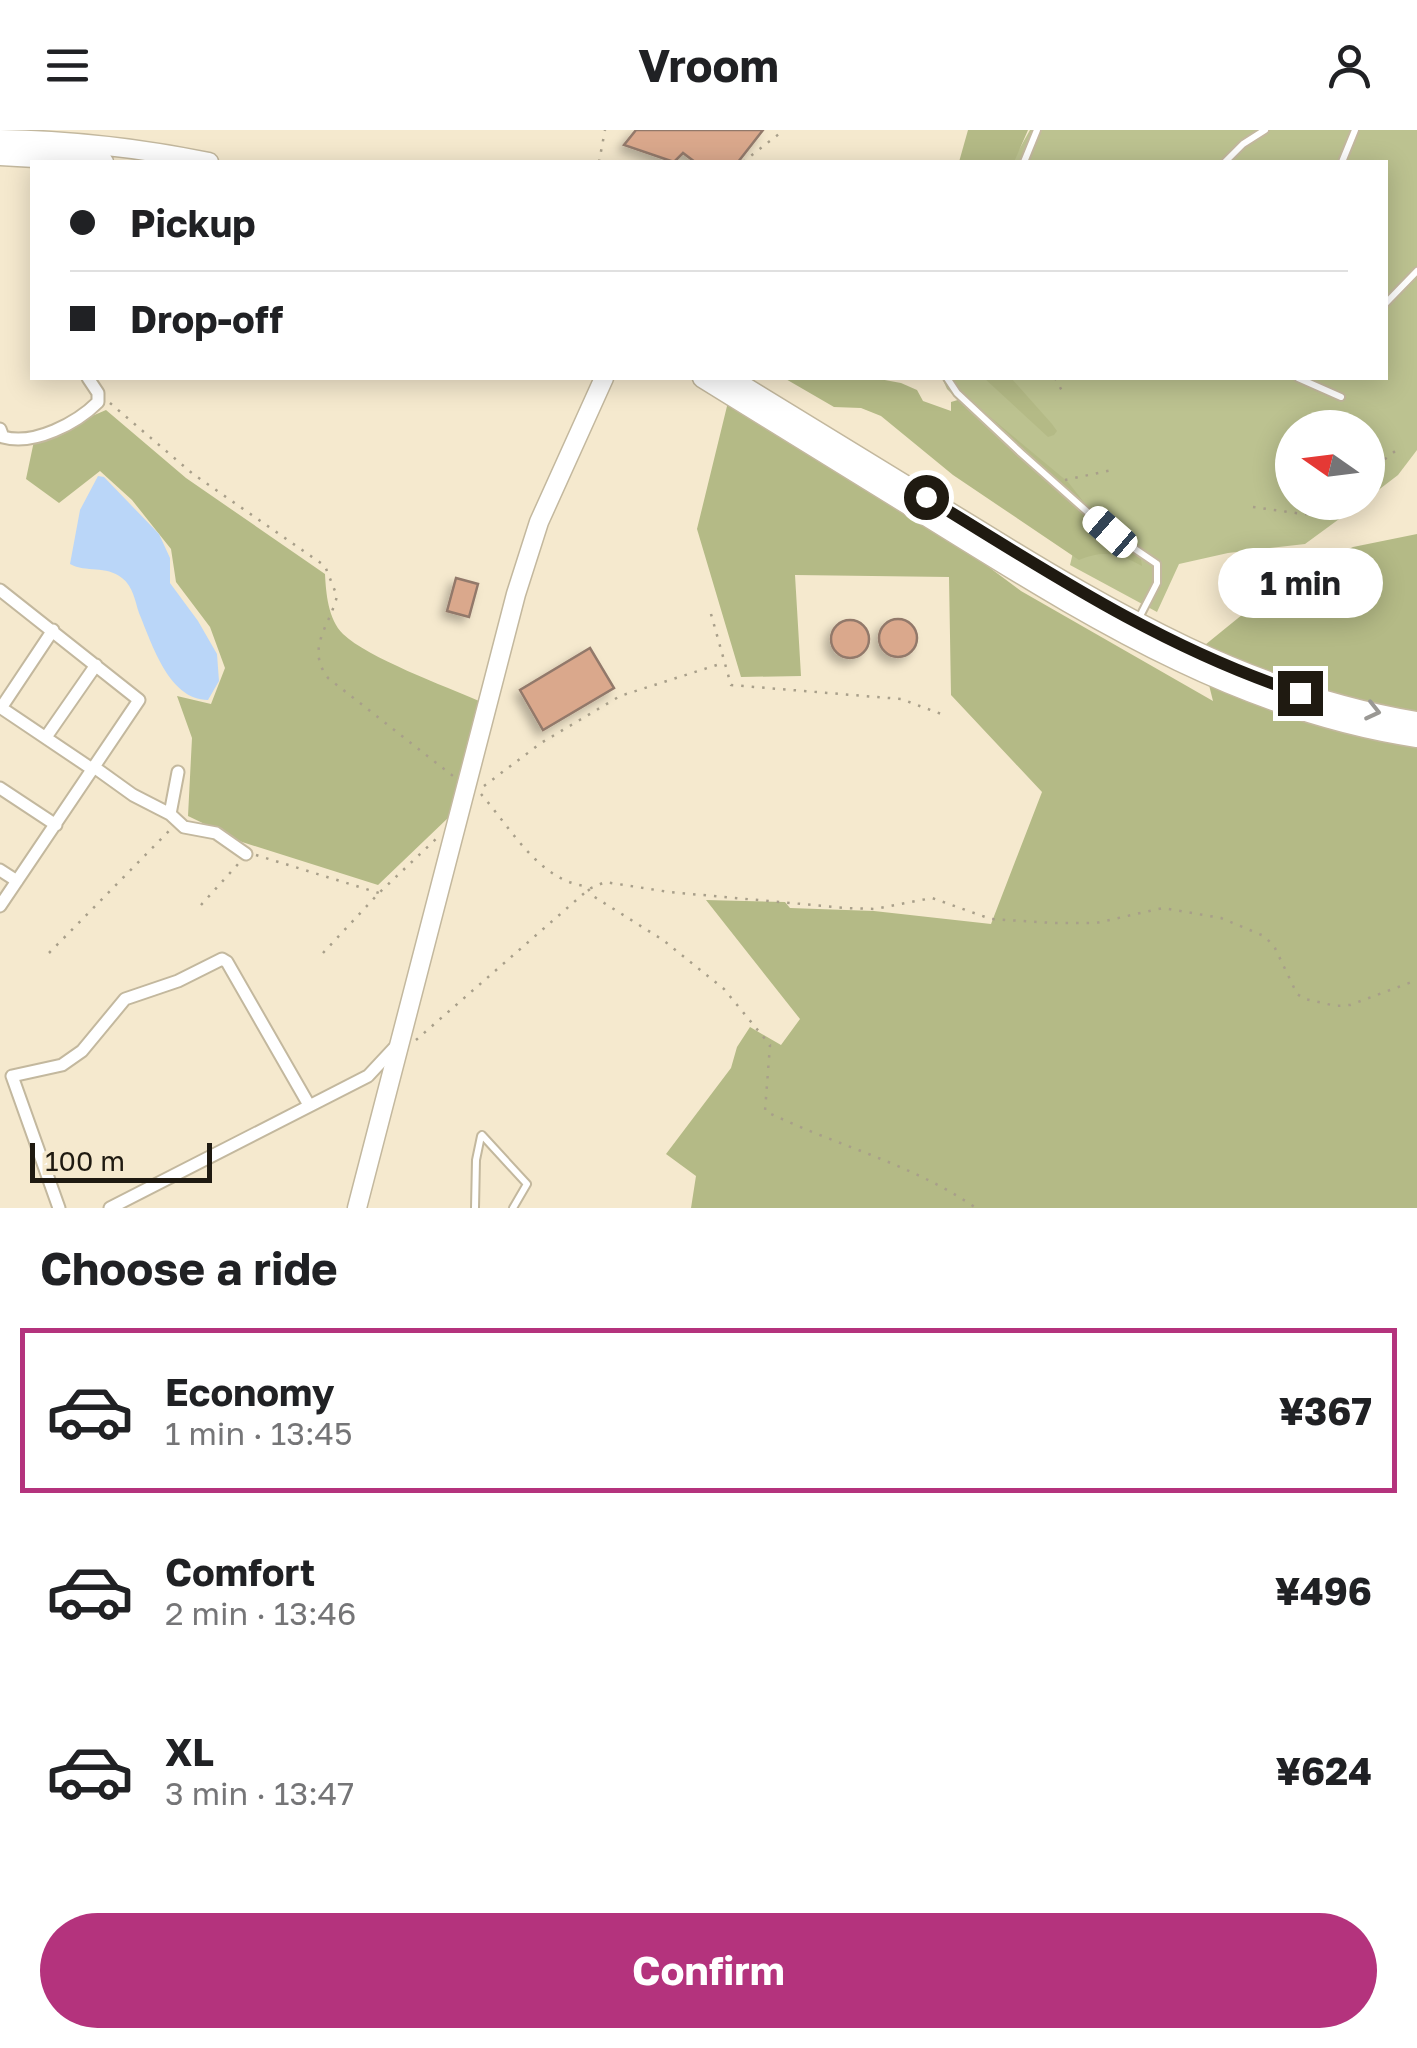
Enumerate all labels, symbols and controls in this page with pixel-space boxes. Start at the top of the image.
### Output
icon: menu [40,38,95,93]
text: Vroom [638,38,779,92]
icon: person [1322,38,1377,93]
text: Pickup [130,200,256,245]
text: Drop-off [130,296,283,341]
north arrow [1275,410,1385,520]
map controls [1275,410,1385,520]
route start [904,475,949,520]
car [1078,501,1142,563]
callout: 1 min [1218,548,1382,618]
text: 1 min [1260,564,1341,602]
route end [1278,671,1323,716]
one-way arrow [1364,699,1381,720]
scale bar [30,1138,212,1182]
text: 100 m [45,1144,125,1177]
text: Choose a ride [40,1241,338,1295]
icon: car [45,1366,135,1456]
text: Economy [165,1369,334,1414]
text: ¥367 [1279,1388,1372,1433]
text: 1 min · 13:45 [165,1414,353,1452]
icon: car [45,1546,135,1636]
text: Comfort [165,1549,315,1594]
text: ¥496 [1275,1568,1372,1613]
text: 2 min · 13:46 [165,1594,356,1632]
icon: car [45,1726,135,1816]
text: XL [165,1729,214,1774]
text: ¥624 [1276,1748,1372,1793]
text: 3 min · 13:47 [165,1774,354,1812]
button: Confirm [40,1913,1377,2028]

